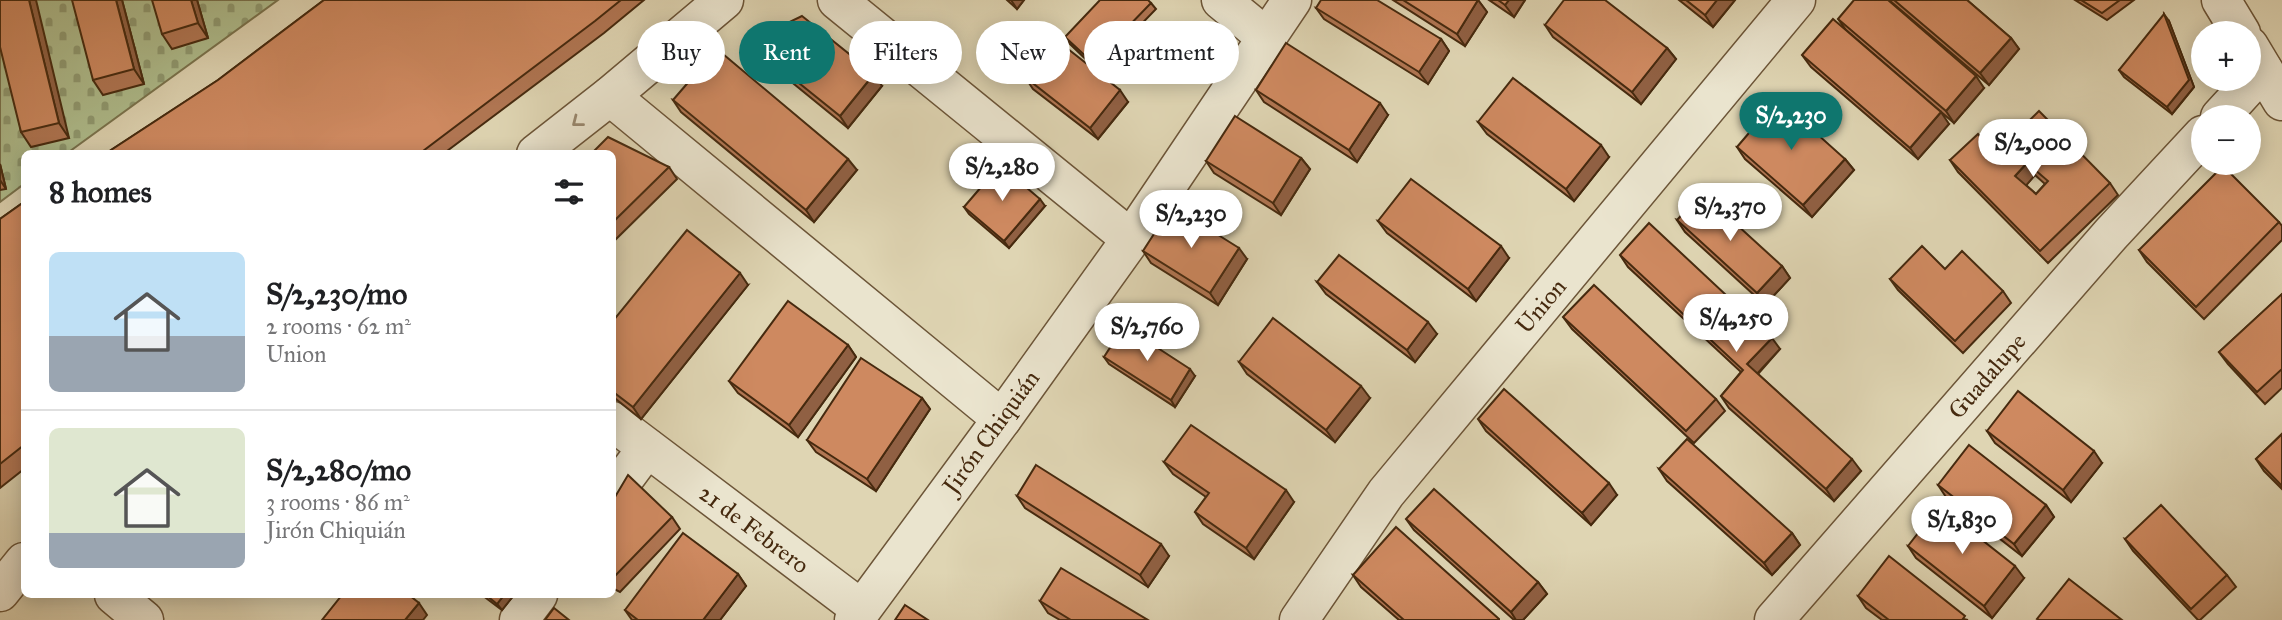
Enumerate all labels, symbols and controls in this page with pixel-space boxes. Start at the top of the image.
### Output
chip: Buy [637,21,725,84]
chip: Rent [739,21,835,84]
chip: Filters [849,21,962,84]
chip: New [976,21,1070,84]
chip: Apartment [1084,21,1239,84]
map controls [2191,21,2261,175]
button: + [2191,21,2261,91]
pin: S/2,230 [1726,92,1856,152]
text: S/2,230 [1755,101,1827,129]
button: − [2191,105,2261,175]
one-way arrow [572,113,585,126]
pin: S/2,000 [1968,120,2098,179]
text: S/2,000 [1994,128,2072,156]
pin: S/2,280 [937,144,1067,203]
text: S/2,280 [965,152,1039,180]
icon: filters [550,173,588,211]
text: 8 homes [49,174,152,210]
pin: S/2,370 [1665,184,1795,243]
pin: S/2,230 [1126,190,1256,250]
text: S/2,370 [1694,192,1766,220]
text: S/2,230 [1155,199,1227,227]
street label: Union [1509,272,1573,340]
text: S/2,230/mo [266,276,407,312]
icon: home [105,280,189,364]
pin: S/4,250 [1671,294,1801,354]
text: S/4,250 [1699,303,1773,331]
pin: S/2,760 [1082,304,1212,363]
text: 2 rooms · 62 m² [266,312,411,340]
text: S/2,760 [1110,312,1184,340]
street label: Guadalupe [1942,327,2032,425]
text: Union [266,340,326,368]
street label: Jirón Chiquián [934,364,1046,502]
text: S/2,280/mo [266,452,411,488]
icon: home [105,456,189,540]
street label: 21 de Febrero [693,478,815,580]
text: 3 rooms · 86 m² [266,488,410,516]
pin: S/1,830 [1897,496,2027,556]
text: S/1,830 [1927,505,1997,533]
text: Jirón Chiquián [266,516,406,544]

